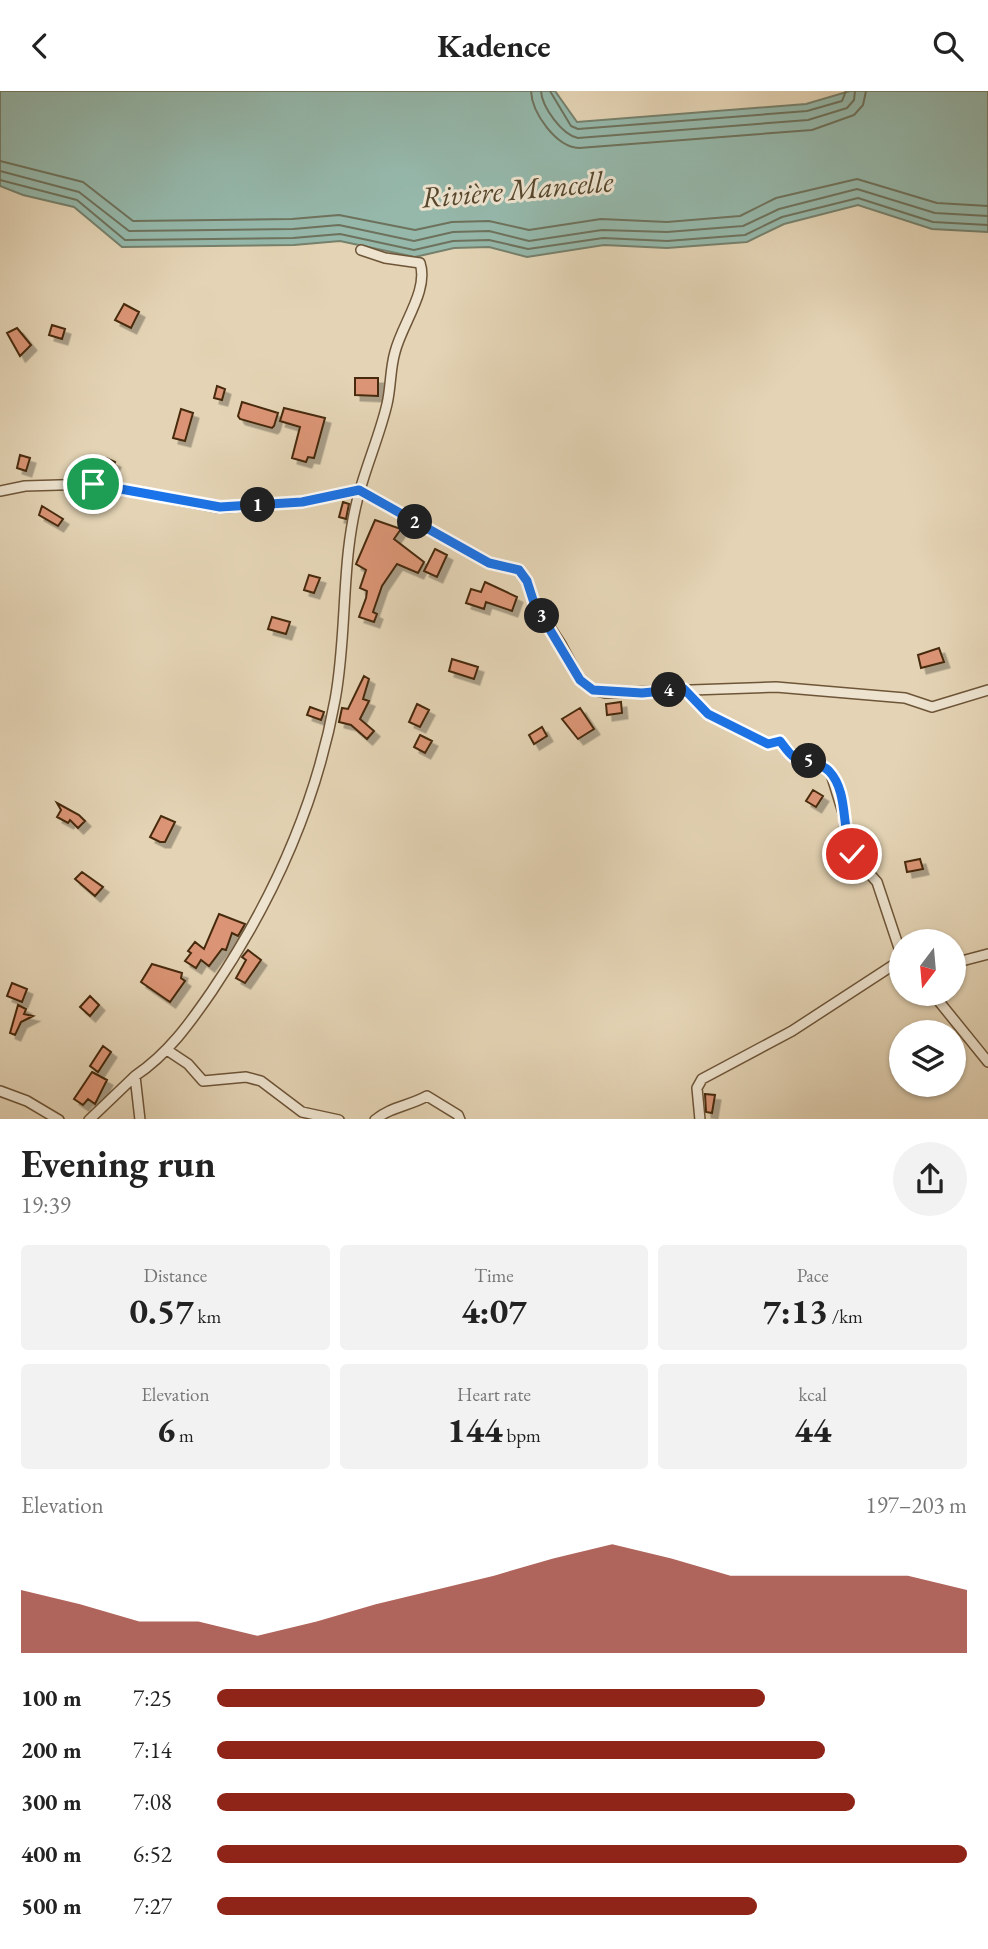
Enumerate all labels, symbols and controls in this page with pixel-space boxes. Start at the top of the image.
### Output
text: Kadence [437,25,551,67]
icon: back [21,27,59,65]
icon: search [929,27,967,65]
water label: Rivière Mancelle [419,161,616,217]
pin [63,454,123,514]
icon: arrive [74,465,112,503]
pin: 1 [240,487,276,523]
text: 1 [252,492,263,517]
pin: 2 [398,505,432,539]
text: 2 [409,509,420,534]
pin: 3 [524,599,560,633]
text: 3 [536,603,547,628]
pin: 4 [652,673,686,707]
text: 4 [663,677,674,702]
pin: 5 [792,743,826,779]
text: 5 [803,748,814,773]
pin [822,824,882,884]
icon: check [833,835,871,873]
north arrow [889,929,966,1006]
map controls [889,929,966,1097]
button: layers [889,1020,966,1097]
text: Evening run [21,1139,216,1188]
button: share [893,1142,967,1216]
text: 19:39 [21,1190,71,1220]
text: Distance [144,1263,207,1288]
text: Time [474,1263,514,1288]
text: Pace [797,1263,829,1288]
text: 0.57 [129,1288,194,1333]
text: 4:07 [461,1288,527,1333]
text: 7:13 [762,1288,828,1333]
text: km [194,1304,221,1329]
text: /km [828,1304,863,1329]
text: Elevation [141,1382,210,1407]
text: Heart rate [457,1382,531,1407]
text: kcal [798,1382,827,1407]
text: 6 [157,1407,175,1452]
text: 144 [447,1407,503,1452]
text: 44 [794,1407,831,1452]
text: m [175,1423,194,1448]
text: bpm [503,1423,541,1448]
text: Elevation [21,1490,104,1520]
text: 197–203 m [866,1490,967,1520]
text: 100 m [21,1683,82,1713]
text: 7:25 [133,1683,172,1713]
text: 200 m [21,1735,82,1765]
text: 7:14 [133,1735,172,1765]
text: 300 m [21,1787,82,1817]
text: 7:08 [133,1787,172,1817]
text: 400 m [21,1839,82,1869]
text: 6:52 [133,1839,172,1869]
text: 500 m [21,1891,82,1921]
text: 7:27 [133,1891,172,1921]

